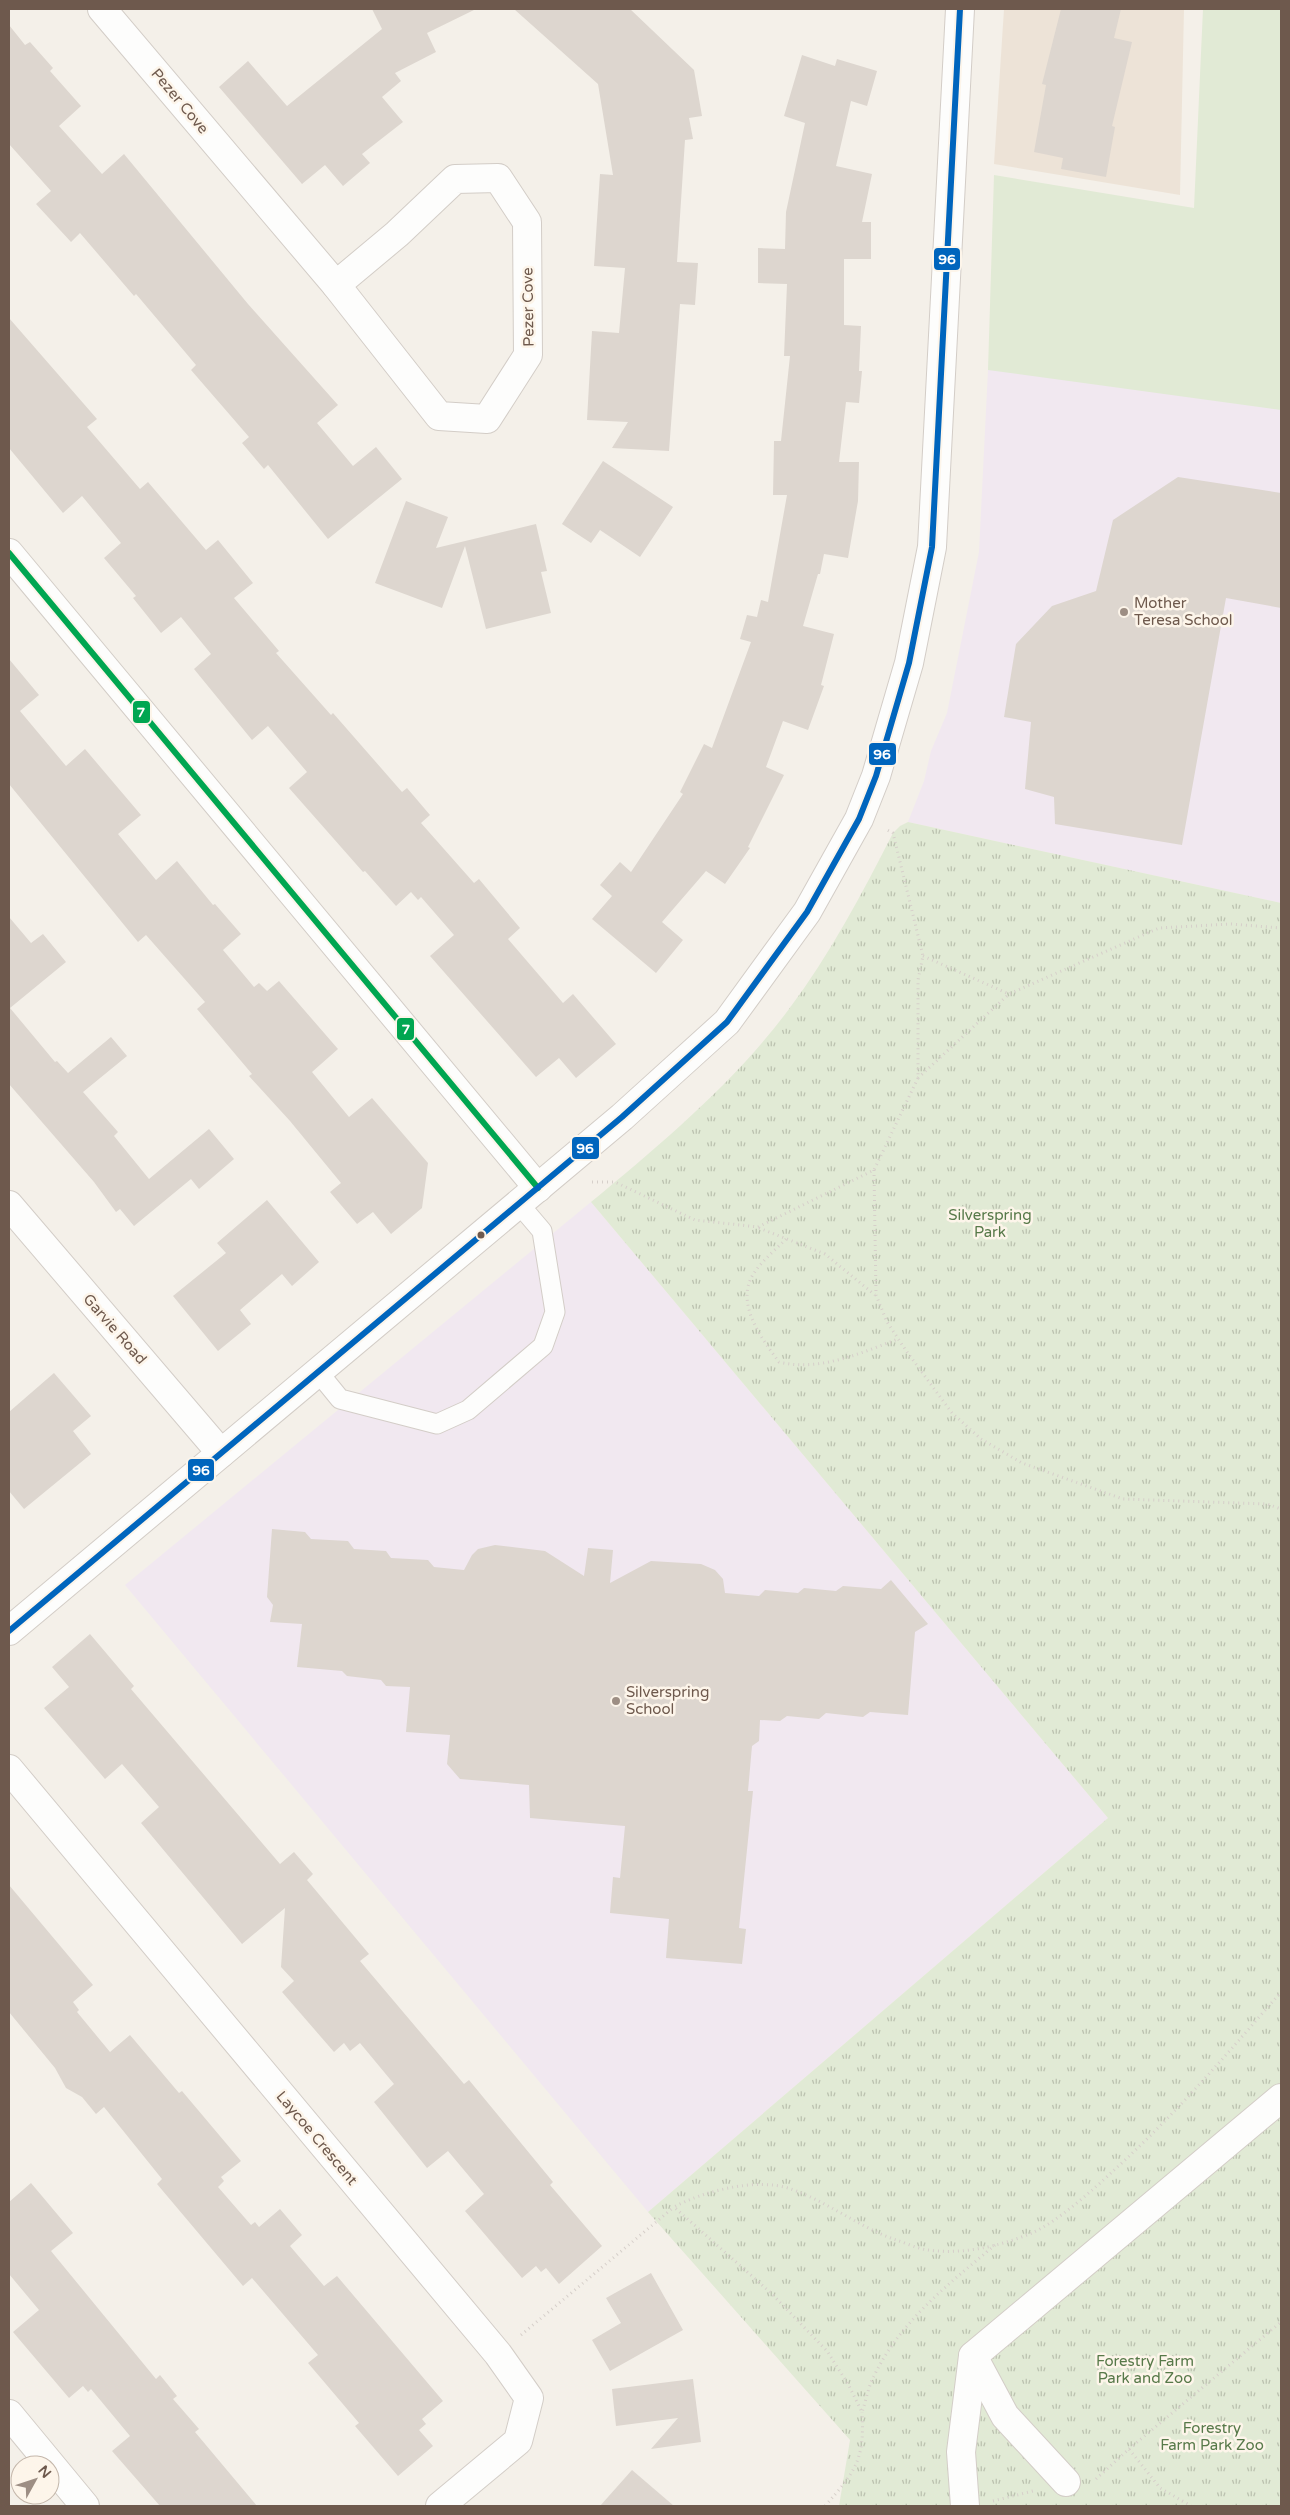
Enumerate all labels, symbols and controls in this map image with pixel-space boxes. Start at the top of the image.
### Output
street label: Pezer Cove [148,65,212,137]
line badge: 96 [933,247,961,271]
text: 96 [938,251,956,268]
street label: Pezer Cove [518,267,538,347]
place label: Mother Teresa School [1134,594,1233,629]
marker: Mother Teresa School [1118,606,1130,618]
line badge: 7 [132,700,151,724]
text: 7 [137,704,146,721]
line badge: 96 [868,742,897,766]
text: 96 [873,746,891,763]
line badge: 7 [396,1017,415,1041]
text: 7 [402,1021,411,1038]
line badge: 96 [571,1136,600,1160]
text: 96 [576,1140,594,1157]
park label: Silverspring Park [948,1206,1032,1241]
unlabelled marker [476,1230,486,1240]
street label: Garvie Road [80,1290,150,1368]
line badge: 96 [187,1458,215,1482]
text: 96 [192,1462,210,1479]
place label: Silverspring School [626,1683,709,1718]
marker: Silverspring School [610,1695,622,1707]
street label: Laycoe Crescent [273,2087,362,2189]
park label: Forestry Farm Park and Zoo [1096,2352,1194,2387]
park label: Forestry Farm Park Zoo [1160,2419,1264,2454]
north arrow [10,2455,60,2505]
text: N [34,2462,55,2482]

